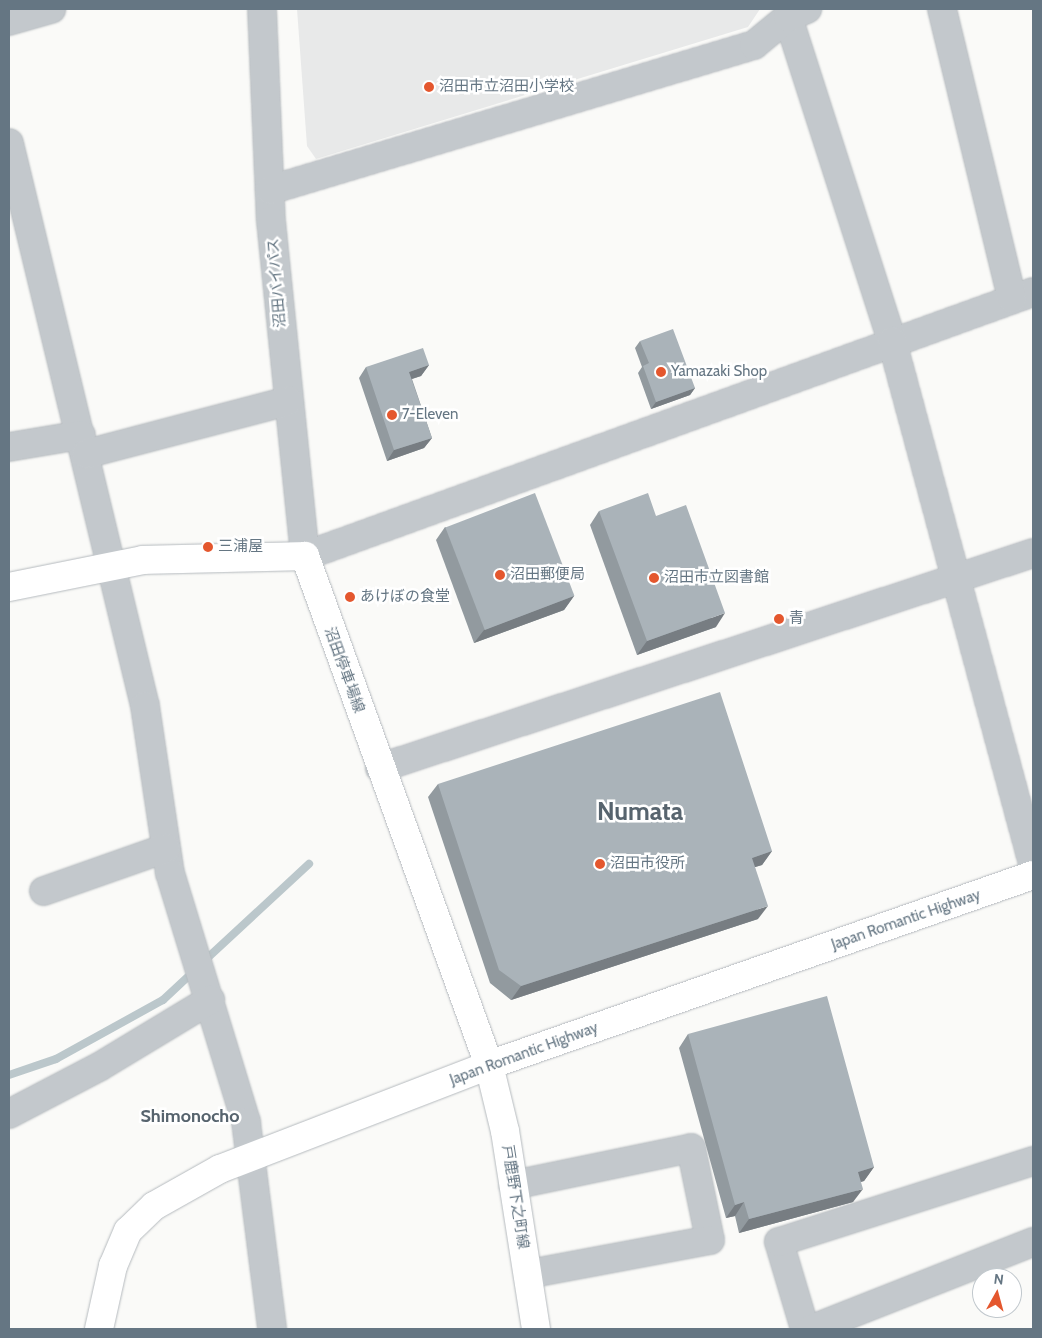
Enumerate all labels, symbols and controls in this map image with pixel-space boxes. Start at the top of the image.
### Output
place label: 沼田市立沼田小学校 [439,78,574,96]
marker: 沼田市立沼田小学校 [423,81,435,93]
street label: 沼田バイパス [264,237,290,329]
place label: Yamazaki Shop [671,363,767,381]
marker: Yamazaki Shop [655,366,667,378]
place label: 7-Eleven [402,406,458,424]
marker: 7-Eleven [386,409,398,421]
place label: 三浦屋 [218,538,263,556]
marker: 三浦屋 [202,541,214,553]
place label: 沼田郵便局 [510,566,585,584]
marker: 沼田郵便局 [494,569,506,581]
place label: 沼田市立図書館 [664,569,769,587]
marker: 沼田市立図書館 [648,572,660,584]
place label: あけぼの食堂 [360,588,450,606]
marker: あけぼの食堂 [344,591,356,603]
place label: 青 [789,610,804,628]
marker: 青 [773,613,785,625]
street label: 沼田停車場線 [320,625,368,715]
district label: Numata [597,796,683,826]
place label: 沼田市役所 [610,855,685,873]
marker: 沼田市役所 [594,858,606,870]
street label: Japan Romantic Highway [829,886,983,954]
street label: Japan Romantic Highway [447,1019,601,1089]
district label: Shimonocho [140,1105,240,1127]
street label: 戸鹿野下之町線 [498,1144,532,1250]
north arrow [972,1268,1022,1318]
text: N [993,1270,1005,1289]

